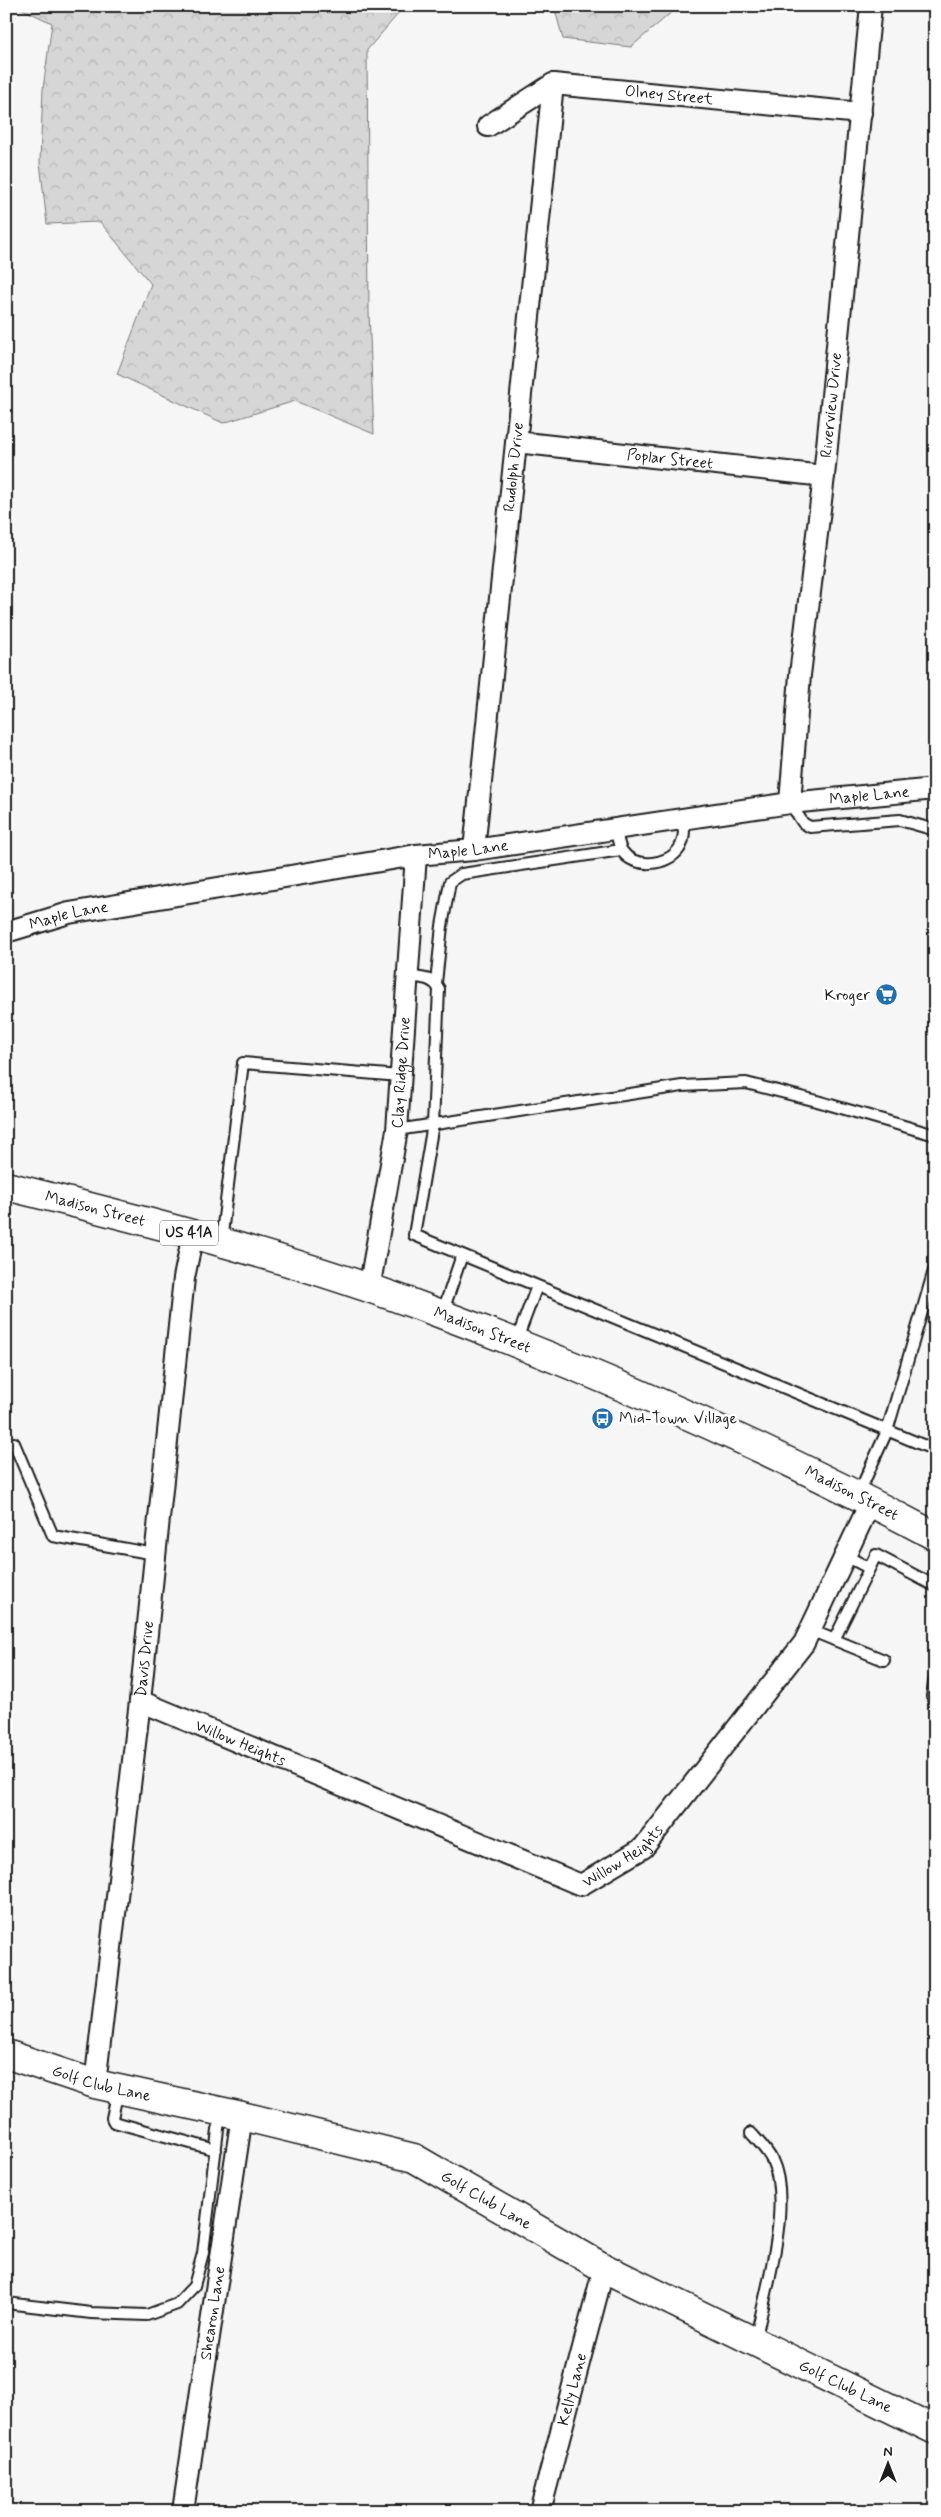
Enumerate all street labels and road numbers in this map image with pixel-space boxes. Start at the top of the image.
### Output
street label: Olney Street [624,80,715,110]
street label: Riverview Drive [815,352,847,459]
street label: Rudolph Drive [498,421,529,513]
street label: Poplar Street [626,444,714,474]
street label: Maple Lane [828,781,911,810]
street label: Maple Lane [427,835,510,864]
street label: Maple Lane [27,896,110,935]
street label: Clay Ridge Drive [387,1016,415,1129]
street label: Madison Street [43,1186,147,1231]
road number: US 41A [160,1220,218,1246]
street label: Madison Street [431,1302,534,1358]
street label: Madison Street [801,1461,902,1525]
street label: Davis Drive [130,1620,159,1698]
street label: Willow Heights [192,1715,289,1771]
street label: Willow Heights [578,1820,668,1892]
street label: Golf Club Lane [49,2060,153,2106]
street label: Golf Club Lane [437,2165,536,2235]
street label: Shearon Lane [195,2265,230,2362]
street label: Kelly Lane [552,2350,592,2428]
street label: Golf Club Lane [795,2354,896,2418]

